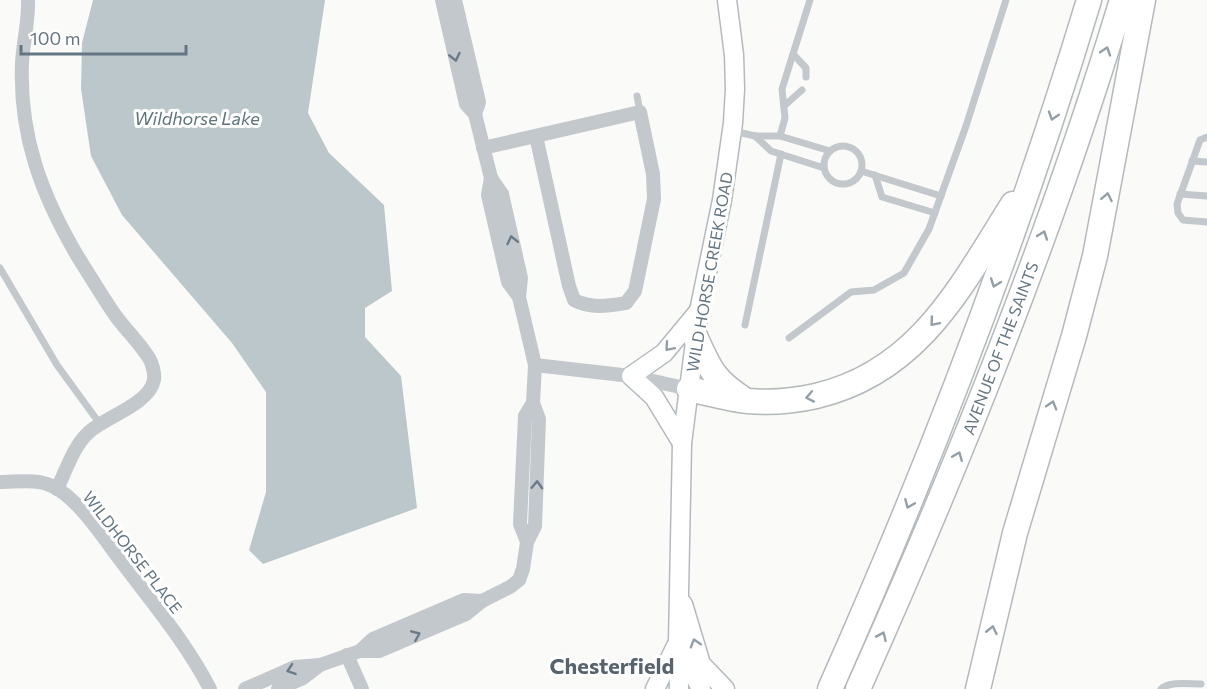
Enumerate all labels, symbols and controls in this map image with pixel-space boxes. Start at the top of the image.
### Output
scale bar [21,18,186,56]
text: 100 m [30,27,80,49]
one-way arrow [1099,46,1112,56]
one-way arrow [448,52,461,62]
water label: Wildhorse Lake [134,107,260,129]
one-way arrow [1047,110,1060,121]
street label: WILD HORSE CREEK ROAD [682,170,736,374]
one-way arrow [1100,192,1113,202]
one-way arrow [1035,230,1048,241]
one-way arrow [506,235,519,245]
street label: AVENUE OF THE SAINTS [958,259,1042,437]
one-way arrow [990,277,1003,288]
one-way arrow [930,315,941,326]
one-way arrow [665,340,676,351]
one-way arrow [805,390,815,403]
one-way arrow [1045,400,1057,411]
one-way arrow [951,451,963,462]
one-way arrow [530,481,543,490]
street label: WILDHORSE PLACE [79,487,187,617]
one-way arrow [905,498,917,509]
one-way arrow [984,625,997,635]
one-way arrow [409,631,420,643]
one-way arrow [874,631,886,642]
one-way arrow [690,638,702,649]
district label: Chesterfield [550,652,674,679]
one-way arrow [286,663,297,676]

